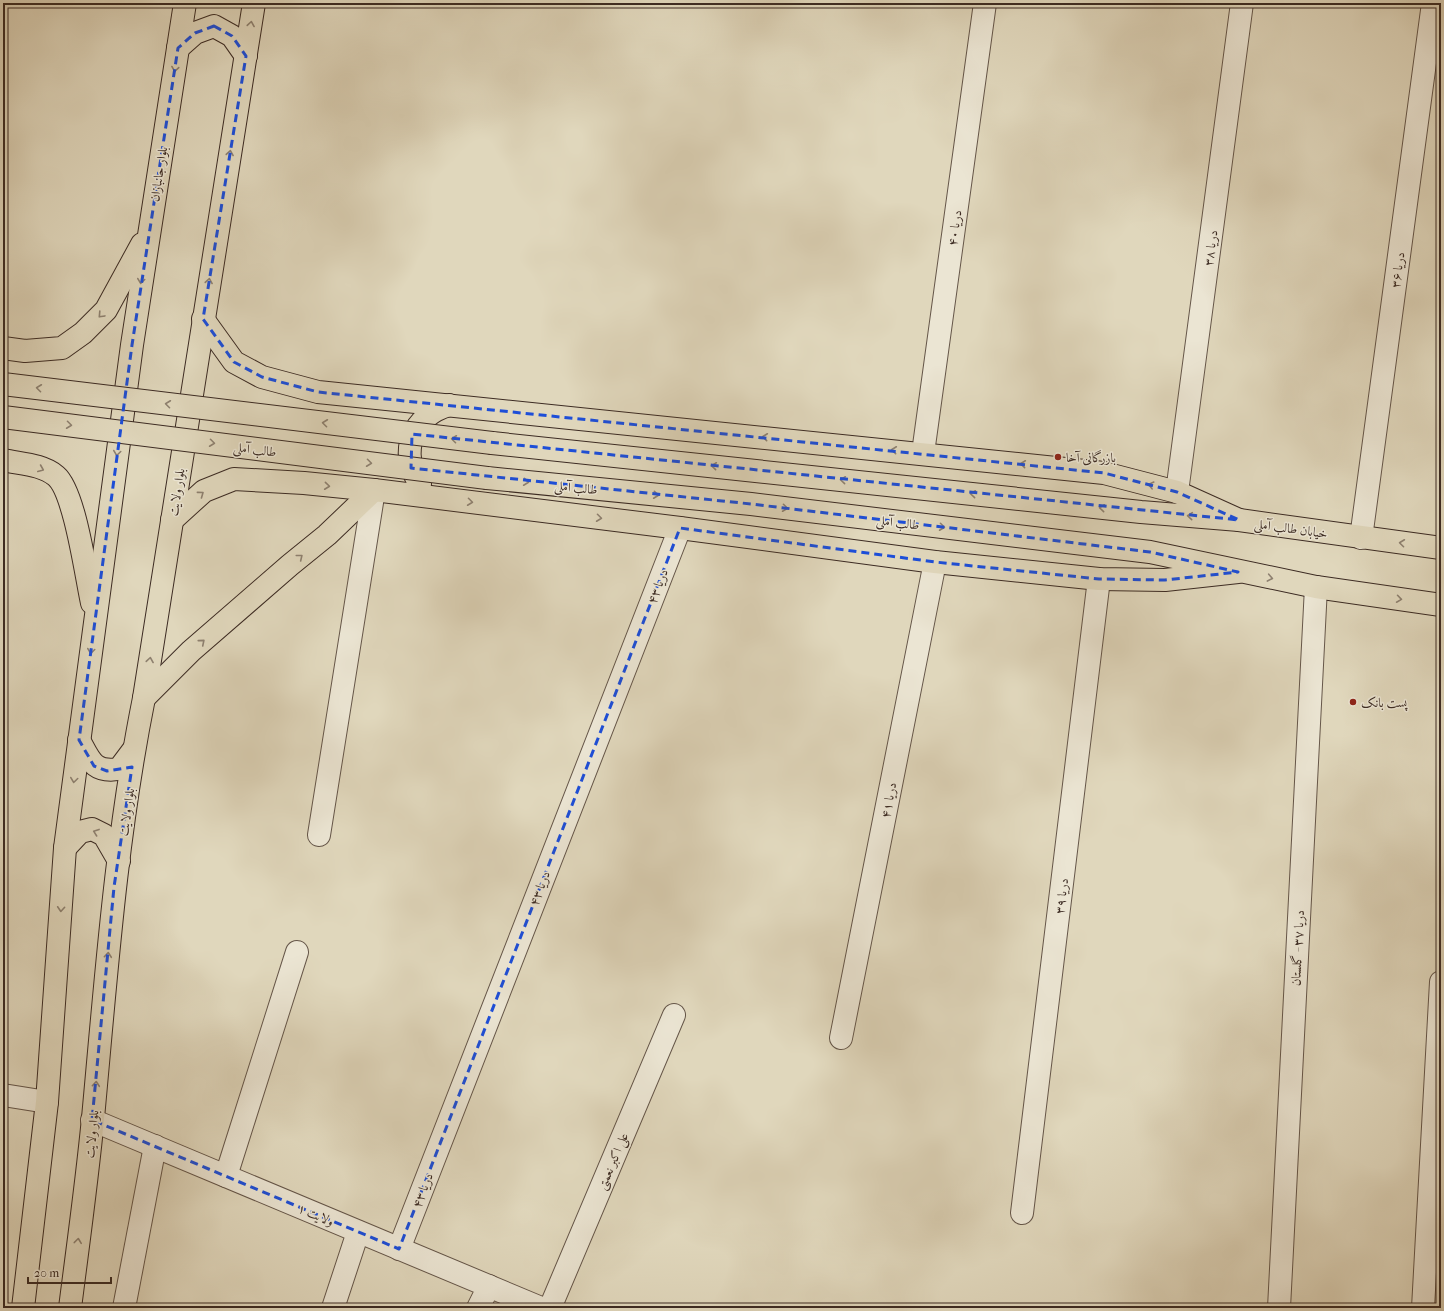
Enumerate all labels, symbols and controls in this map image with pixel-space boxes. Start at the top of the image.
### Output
one-way arrow [246,21,255,27]
one-way arrow [171,66,179,72]
street label: بلوار جانبازان [147,145,171,203]
one-way arrow [225,150,234,156]
street label: دریا ۴۰ [945,209,965,247]
street label: دریا ۳۸ [1201,229,1221,267]
street label: دریا ۳۶ [1388,251,1408,289]
one-way arrow [137,277,146,284]
one-way arrow [204,278,213,284]
one-way arrow [99,310,106,318]
one-way arrow [36,384,42,393]
one-way arrow [165,400,171,409]
one-way arrow [321,419,328,428]
one-way arrow [66,420,73,429]
one-way arrow [762,433,768,442]
one-way arrow [451,435,457,444]
one-way arrow [209,438,215,447]
street label: طالب آملی [232,439,277,463]
one-way arrow [891,446,897,455]
one-way arrow [113,450,122,456]
place label: بازرگانی آخا [1066,450,1116,466]
marker: بازرگانی آخا [1053,452,1063,462]
one-way arrow [366,458,372,467]
one-way arrow [1020,460,1026,469]
one-way arrow [711,462,717,471]
one-way arrow [37,464,44,472]
street label: بلوار ولایت [165,467,189,517]
one-way arrow [840,476,846,485]
one-way arrow [523,477,529,486]
street label: طالب آملی [553,478,598,500]
one-way arrow [324,481,330,490]
one-way arrow [1148,482,1155,490]
one-way arrow [653,490,659,499]
one-way arrow [969,490,976,499]
one-way arrow [196,492,203,499]
one-way arrow [467,497,473,506]
one-way arrow [782,503,788,512]
one-way arrow [1099,504,1105,513]
street label: طالب آملی [875,512,920,536]
one-way arrow [1187,512,1193,521]
one-way arrow [596,513,602,522]
street label: خیابان طالب آملی [1253,516,1328,544]
one-way arrow [939,522,945,531]
one-way arrow [1399,539,1405,548]
one-way arrow [296,554,303,561]
street label: دریا ۴۳ [644,567,672,606]
one-way arrow [1267,573,1274,582]
one-way arrow [1396,594,1402,603]
one-way arrow [197,639,205,646]
one-way arrow [87,648,96,654]
one-way arrow [145,657,154,663]
place label: پست بانک [1361,695,1408,711]
marker: پست بانک [1348,697,1358,707]
one-way arrow [70,777,79,783]
street label: دریا ۴۱ [878,781,900,819]
street label: بلوار ولایت [116,787,138,837]
one-way arrow [93,828,100,837]
street label: دریا ۴۳ [526,869,554,908]
street label: دریا ۳۹ [1052,877,1072,915]
one-way arrow [56,906,65,912]
street label: دریا ۳۷ - گلستان [1288,910,1308,986]
one-way arrow [103,952,112,958]
one-way arrow [91,1081,100,1087]
street label: بلوار ولایت [82,1109,102,1159]
street label: علی اکبر نعمتی [594,1130,634,1193]
street label: دریا ۴۳ [409,1171,437,1210]
street label: ولایت ۱ [295,1200,336,1230]
one-way arrow [73,1238,82,1245]
scale bar [28,1259,111,1285]
text: 20 m [34,1266,59,1280]

